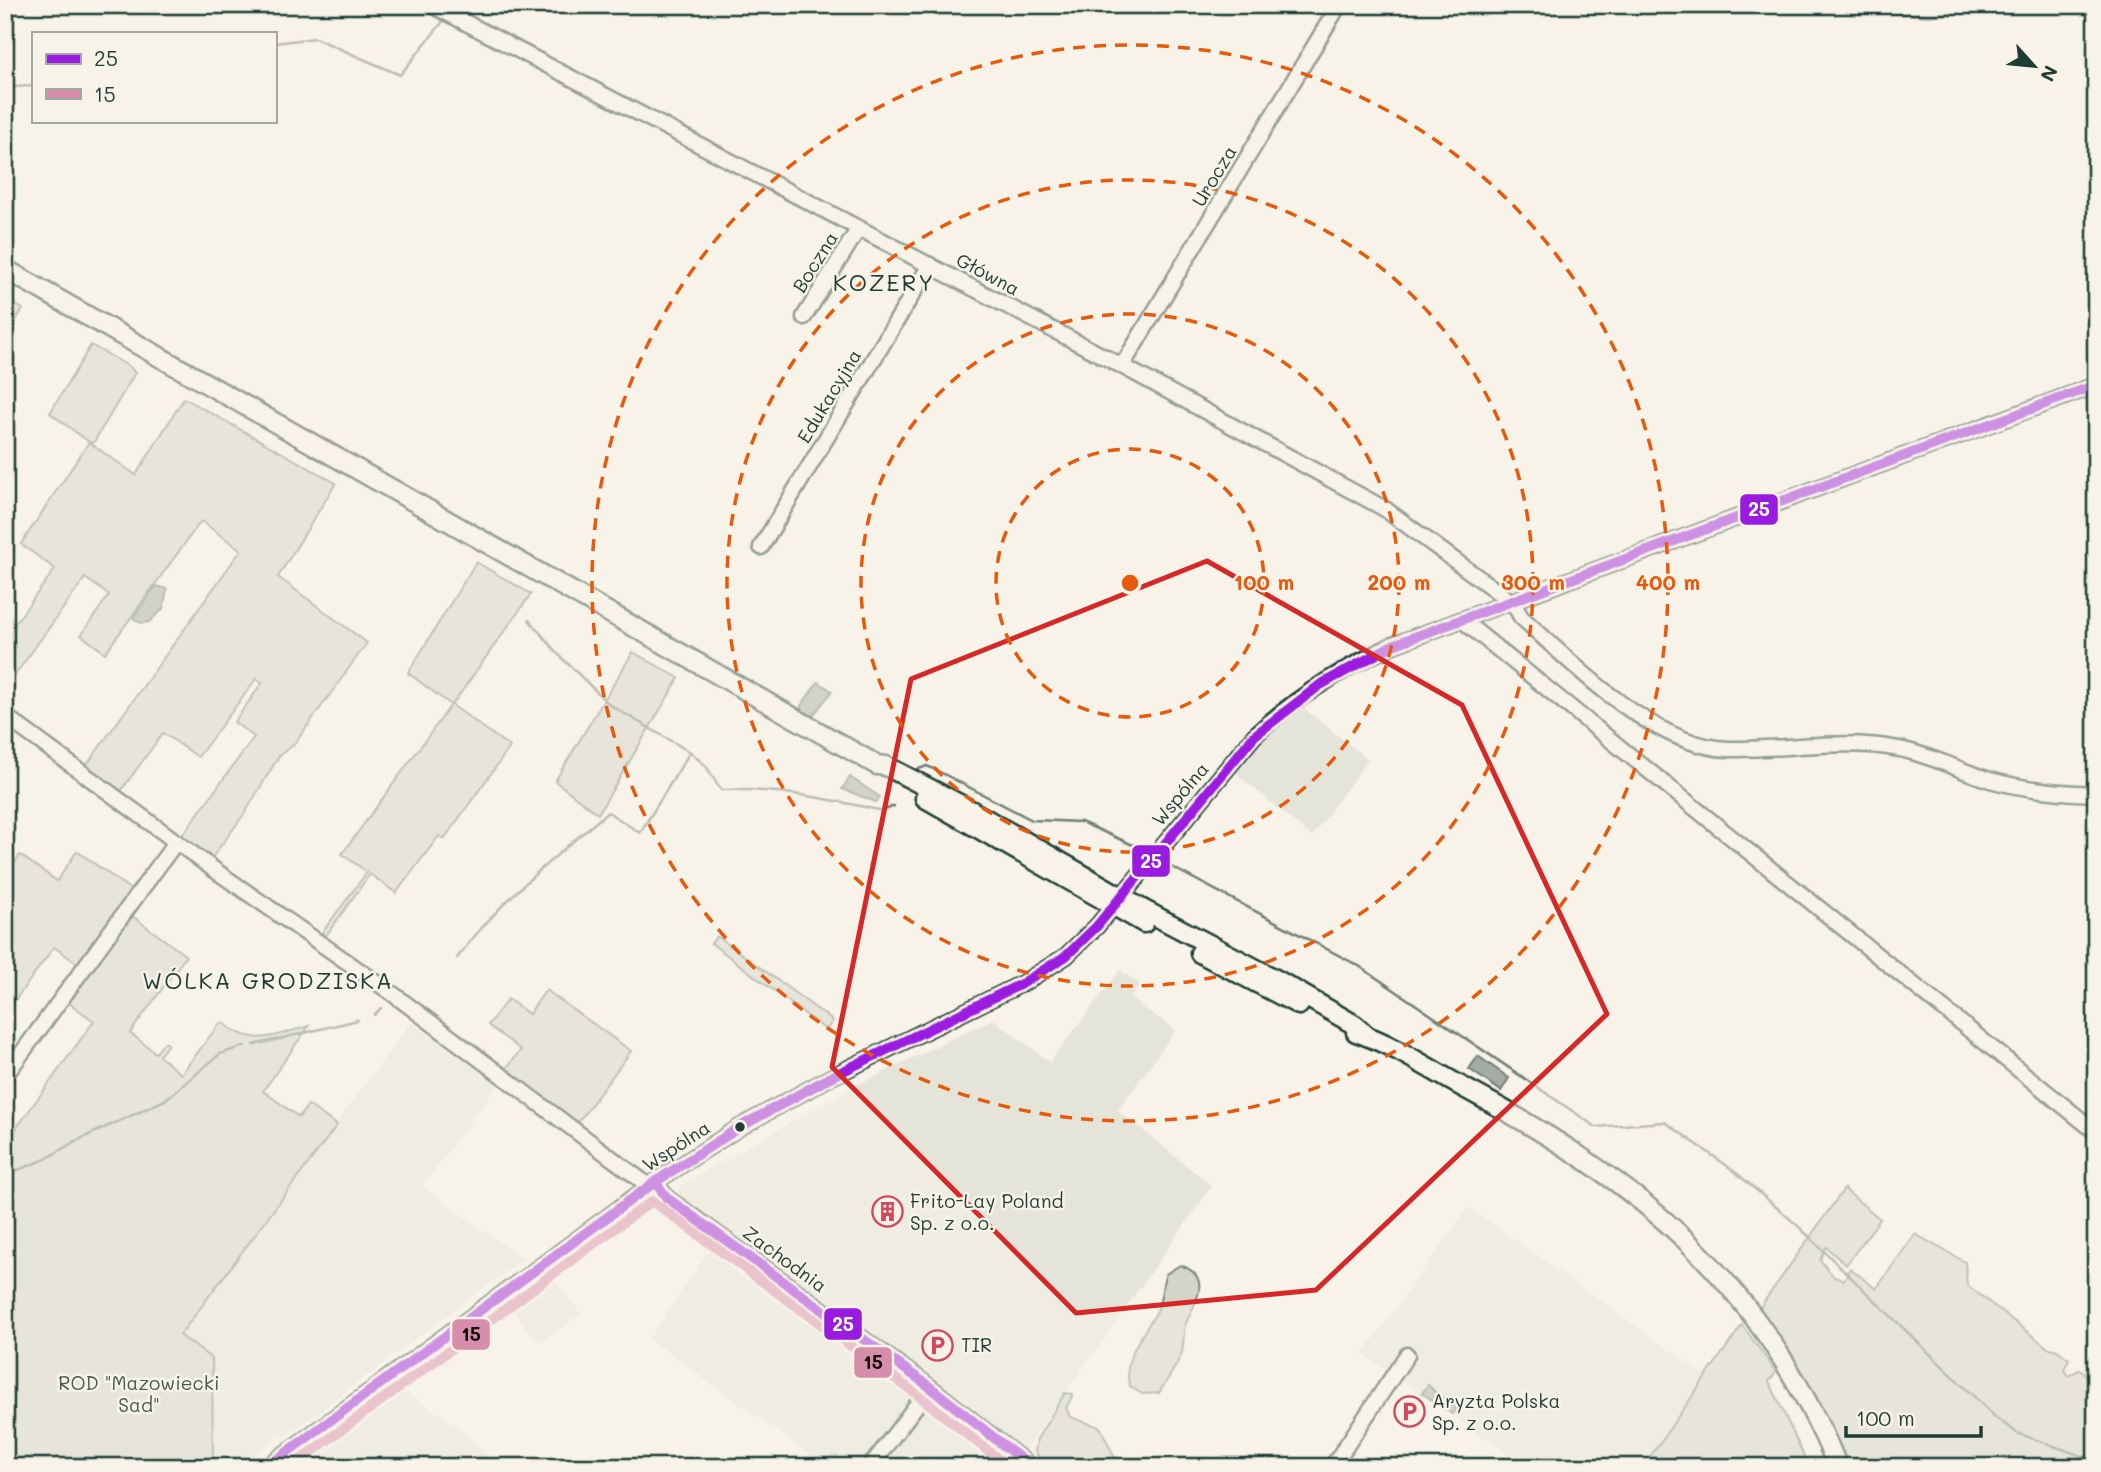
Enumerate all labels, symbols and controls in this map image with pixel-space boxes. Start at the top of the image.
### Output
legend [32,32,276,122]
north arrow [2000,32,2070,102]
text: 25 [94,44,118,71]
text: N [2035,62,2064,86]
text: 15 [94,80,116,107]
street label: Urocza [1186,141,1242,211]
street label: Boczna [786,227,843,297]
street label: Główna [952,246,1024,301]
district label: KOZERY [833,267,935,297]
street label: Edukacyjna [791,344,866,447]
line badge: 25 [1739,493,1779,526]
text: 25 [1748,496,1770,521]
text: 100 m [1234,568,1294,595]
text: 200 m [1368,568,1430,595]
text: 300 m [1501,568,1565,595]
text: 400 m [1636,568,1700,595]
centre of rings [1118,571,1142,595]
street label: Wspólna [1146,757,1214,831]
line badge: 25 [1131,844,1171,878]
text: 25 [1140,848,1162,873]
district label: WÓLKA GRODZISKA [142,965,394,995]
street label: Wspólna [637,1114,714,1177]
unlabelled marker [733,1120,747,1134]
place label: Frito-Lay Poland Sp. z o.o. [910,1188,1064,1235]
building icon: Frito-Lay Poland Sp. z o.o. [870,1195,904,1229]
street label: Zachodnia [738,1220,832,1298]
line badge: 25 [823,1307,863,1341]
text: 25 [832,1311,854,1336]
line badge: 15 [451,1318,491,1351]
text: 15 [461,1321,481,1346]
parking icon: TIR [921,1328,955,1362]
place label: TIR [961,1332,992,1357]
line badge: 15 [853,1346,893,1379]
text: 15 [863,1349,883,1374]
park label: ROD "Mazowiecki Sad" [58,1370,220,1417]
place label: Aryzta Polska Sp. z o.o. [1432,1388,1560,1435]
parking icon: Aryzta Polska Sp. z o.o. [1392,1395,1426,1429]
scale bar [1846,1395,1980,1439]
text: 100 m [1856,1404,1915,1431]

